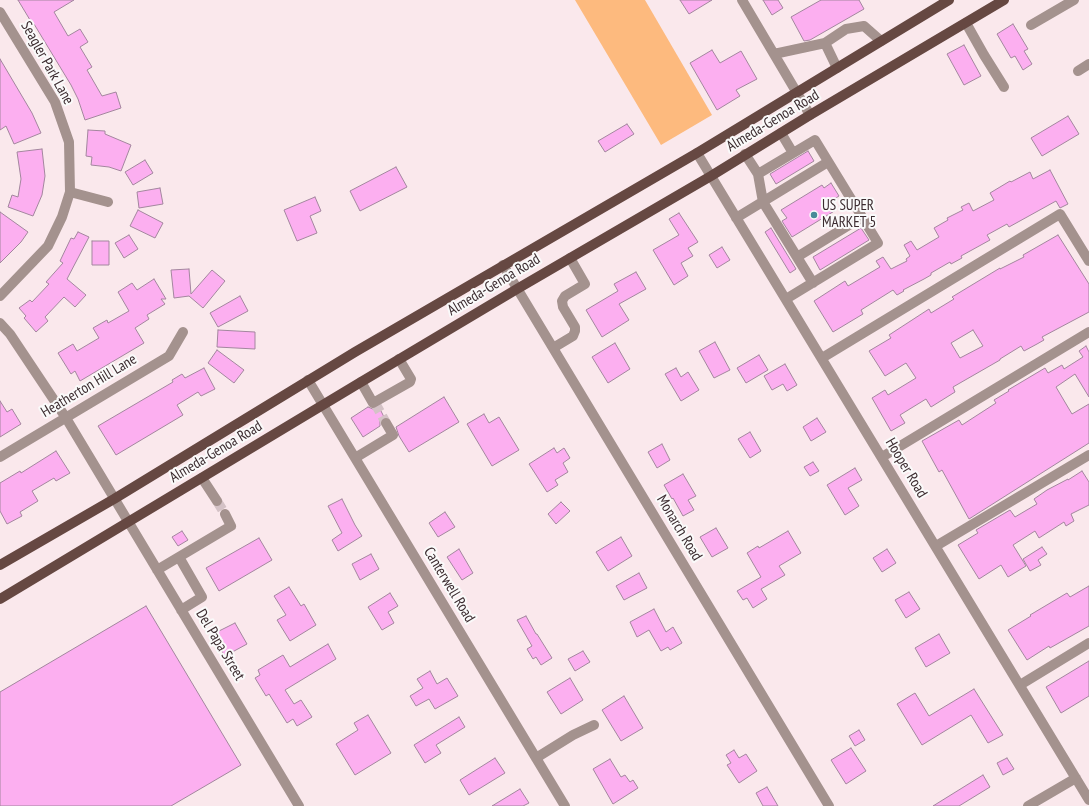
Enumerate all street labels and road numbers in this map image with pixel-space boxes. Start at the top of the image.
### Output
street label: Seagler Park Lane [17,18,77,108]
street label: Almeda-Genoa Road [723,86,823,156]
street label: Almeda-Genoa Road [444,250,544,320]
street label: Heatherton Hill Lane [38,350,140,422]
street label: Almeda-Genoa Road [166,417,266,487]
street label: Hooper Road [881,435,931,501]
street label: Monarch Road [652,492,706,564]
street label: Canterwell Road [420,544,478,626]
street label: Del Papa Street [192,606,248,684]

